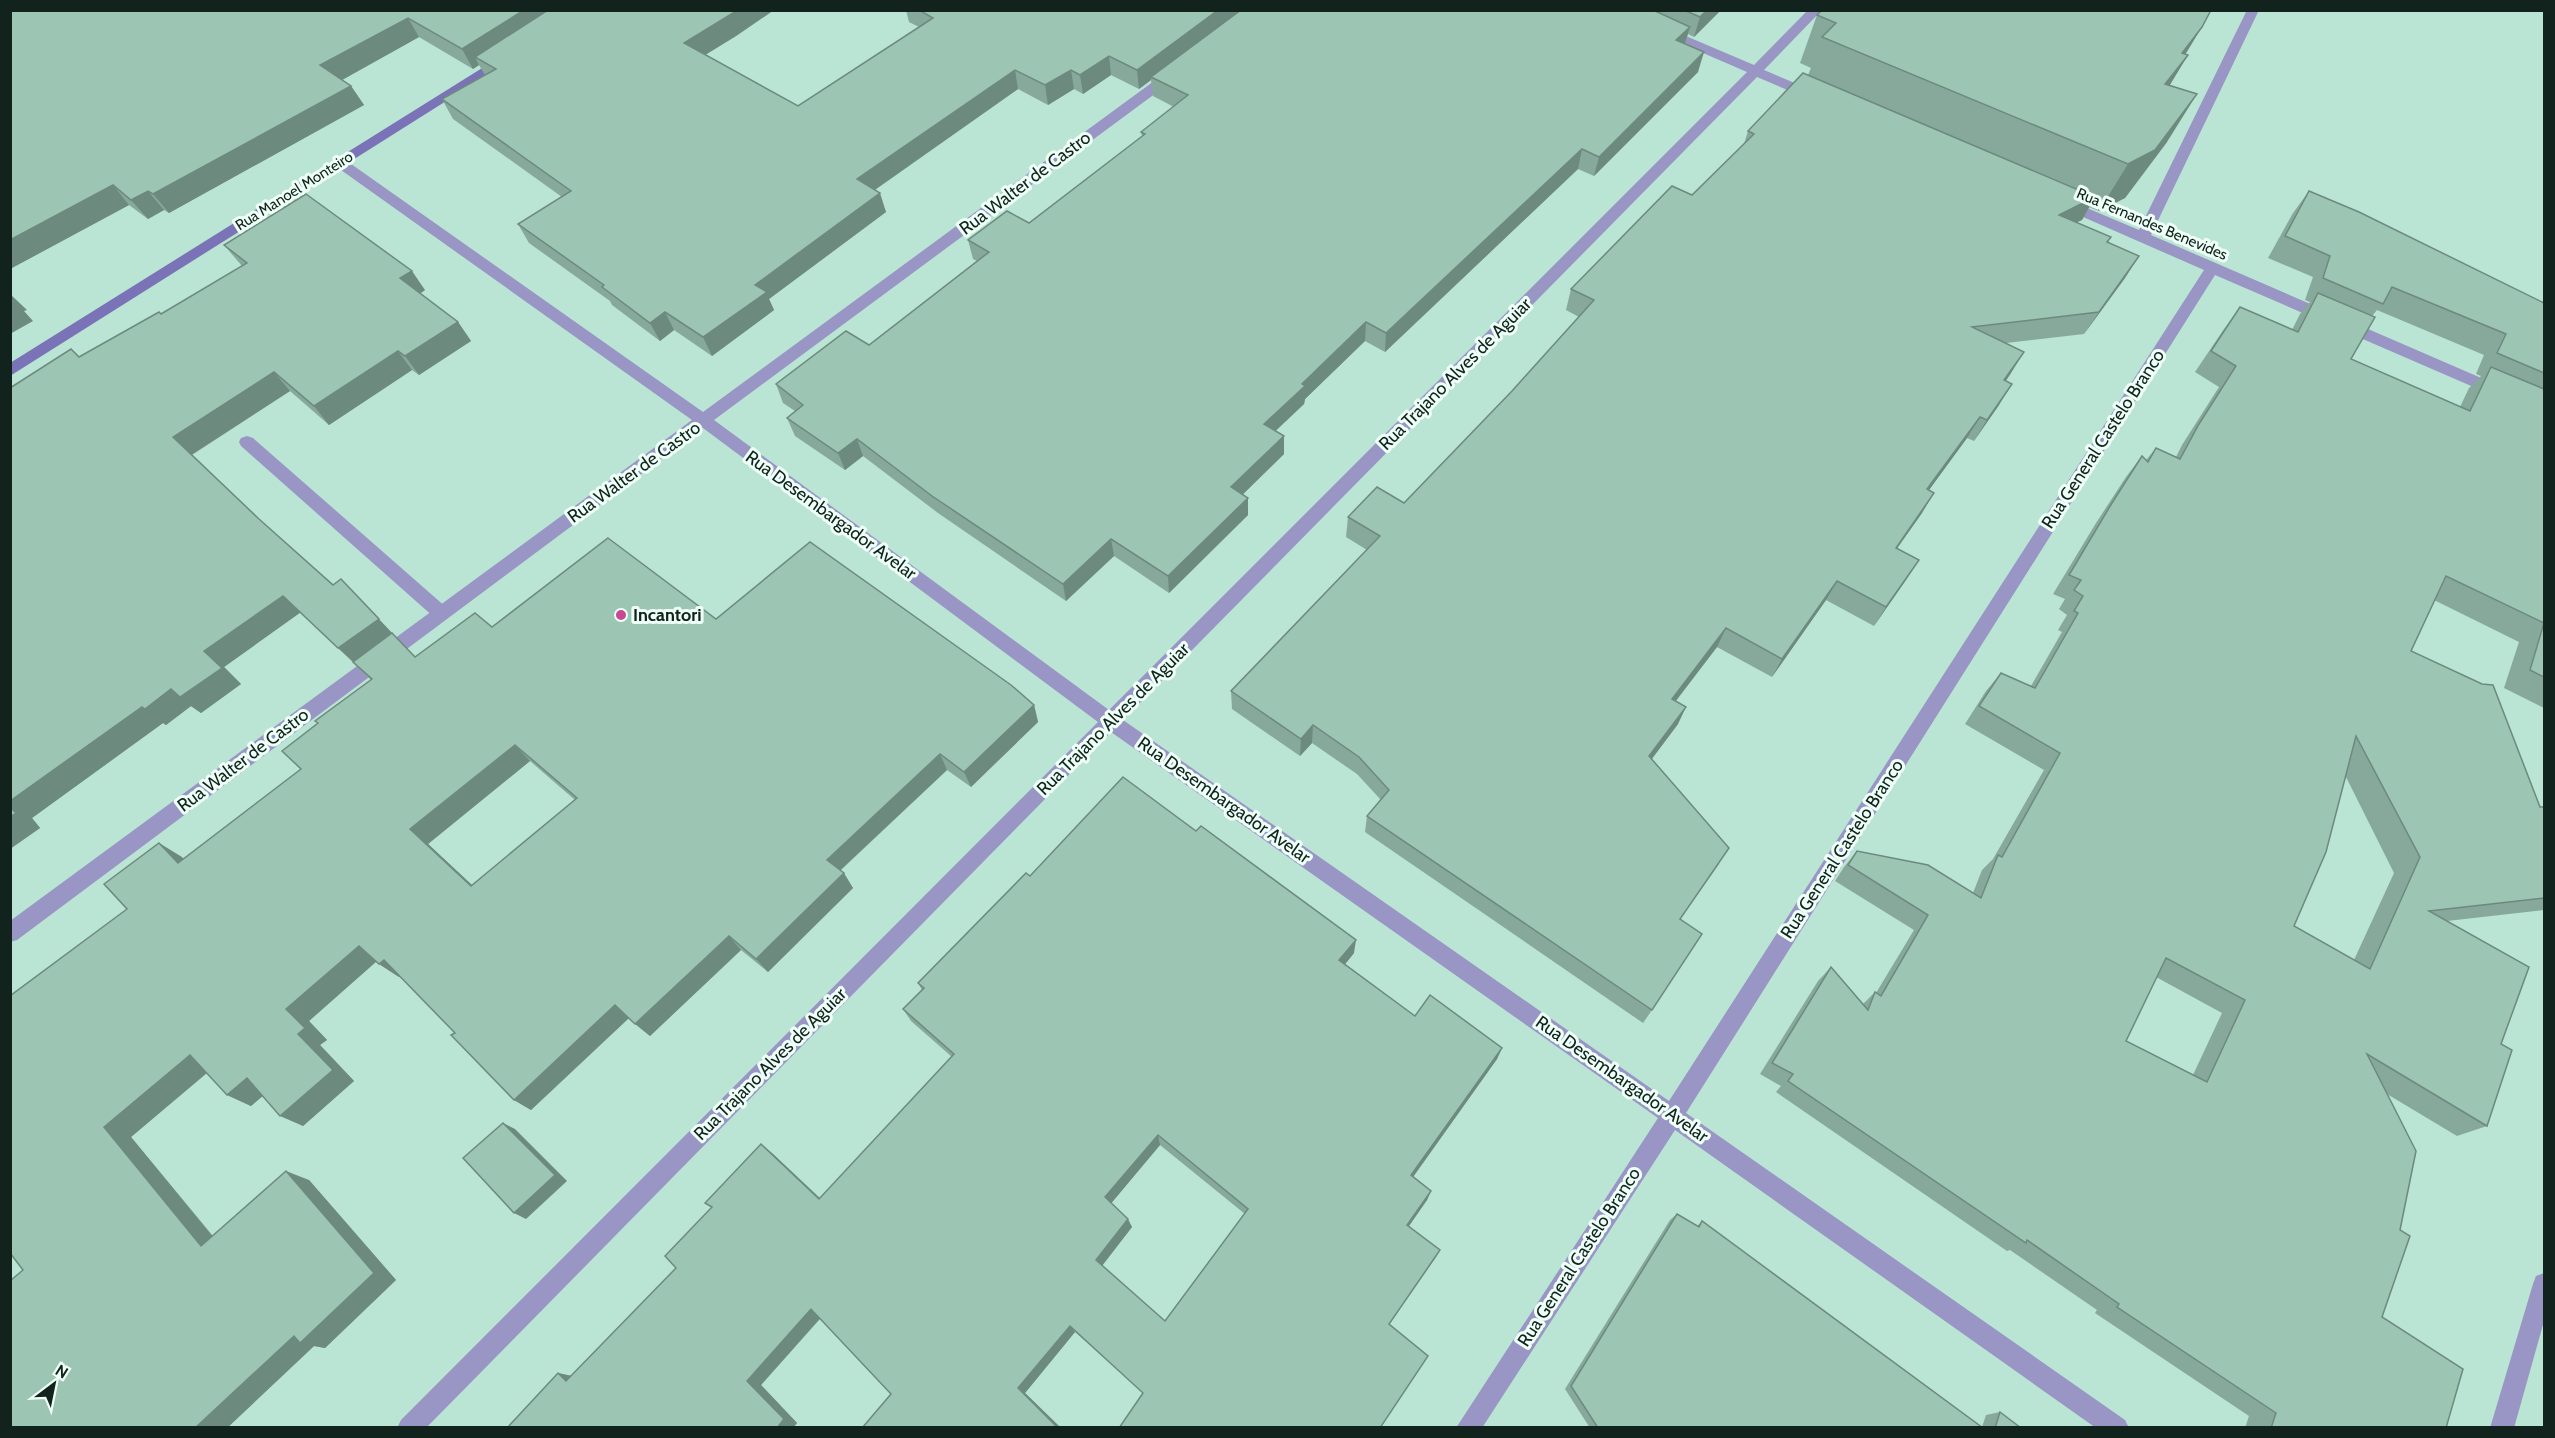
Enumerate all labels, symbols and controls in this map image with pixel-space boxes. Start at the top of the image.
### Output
street label: Rua Walter de Castro [955,126,1095,240]
street label: Rua Manoel Monteiro [232,148,356,234]
street label: Rua Fernandes Benevides [2074,184,2230,264]
street label: Rua Trajano Alves de Aguiar [1374,293,1536,455]
street label: Rua General Castelo Branco [2037,345,2169,533]
street label: Rua Walter de Castro [563,416,705,528]
street label: Rua Desembargador Avelar [741,446,921,585]
place label: Incantori [633,604,702,626]
marker: Incantori [614,608,628,622]
street label: Rua Trajano Alves de Aguiar [1032,638,1194,800]
street label: Rua Walter de Castro [173,703,313,817]
street label: Rua Desembargador Avelar [1133,732,1315,868]
street label: Rua General Castelo Branco [1776,755,1908,943]
street label: Rua Trajano Alves de Aguiar [689,983,851,1145]
street label: Rua Desembargador Avelar [1531,1011,1713,1147]
street label: Rua General Castelo Branco [1513,1163,1645,1351]
north arrow [24,1354,84,1414]
text: N [52,1361,72,1383]

